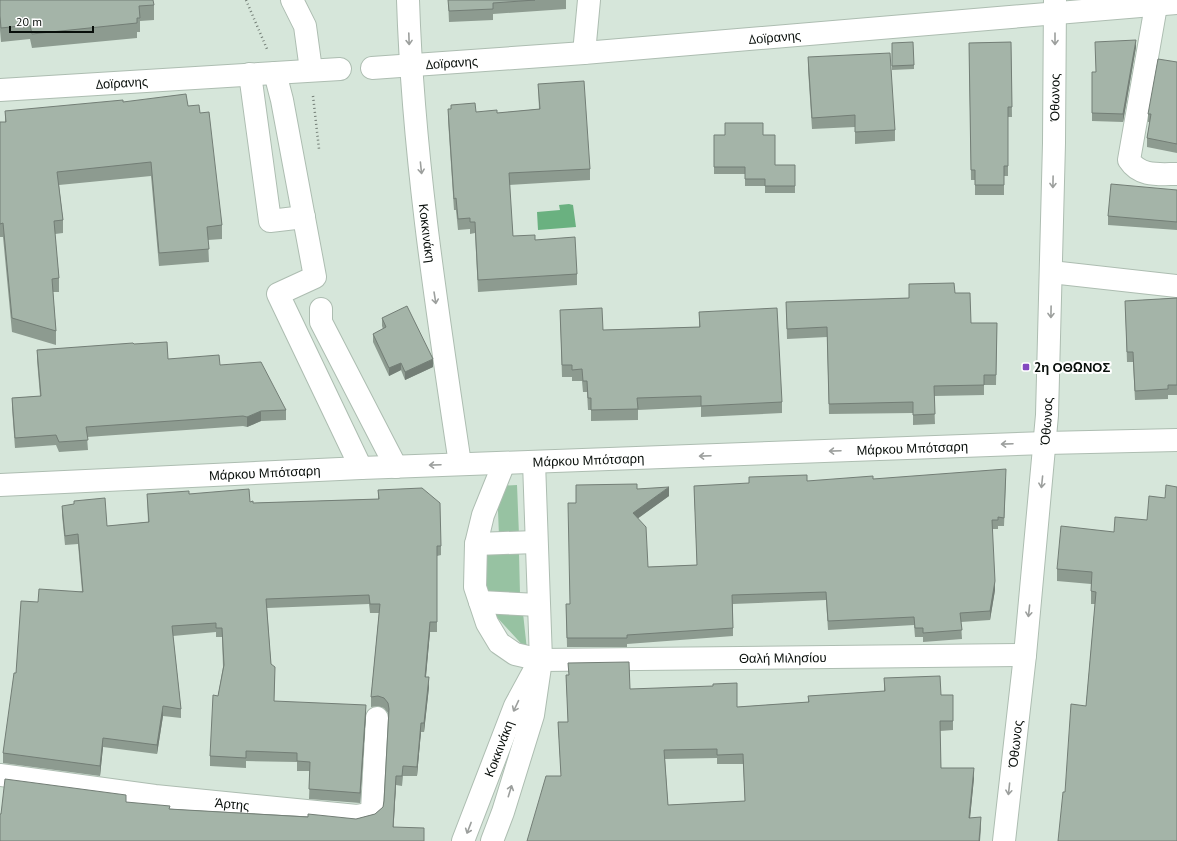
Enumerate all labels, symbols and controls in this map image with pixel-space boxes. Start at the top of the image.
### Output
scale bar [10,8,93,34]
text: 20 m [16,14,42,29]
street label: Δοϊρανης [748,27,802,48]
one-way arrow [406,32,413,45]
one-way arrow [1051,32,1059,45]
street label: Δοϊρανης [425,53,479,73]
street label: Δοϊρανης [95,73,148,93]
street label: Όθωνος [1046,73,1063,122]
one-way arrow [417,161,424,174]
one-way arrow [1050,175,1057,188]
street label: Κοκκινάκη [415,203,439,264]
one-way arrow [431,291,439,304]
one-way arrow [1047,305,1054,318]
place label: 2η ΟΘΩΝΟΣ [1034,359,1110,376]
marker: 2η ΟΘΩΝΟΣ [1021,362,1031,372]
street label: Όθωνος [1036,397,1056,447]
street label: Μάρκου Μπότσαρη [856,438,968,459]
one-way arrow [1001,441,1014,448]
one-way arrow [829,447,842,455]
street label: Μάρκου Μπότσαρη [532,450,645,471]
one-way arrow [699,452,712,460]
street label: Μάρκου Μπότσαρη [209,462,321,484]
one-way arrow [429,462,442,469]
one-way arrow [1038,475,1045,488]
one-way arrow [1025,604,1033,617]
street label: Θαλή Μιλησίου [739,649,827,667]
one-way arrow [512,700,519,712]
street label: Κοκκινάκη [480,718,518,780]
street label: Όθωνος [1004,719,1027,769]
one-way arrow [1005,782,1013,795]
one-way arrow [507,785,514,798]
street label: Άρτης [214,794,250,814]
one-way arrow [464,821,472,833]

